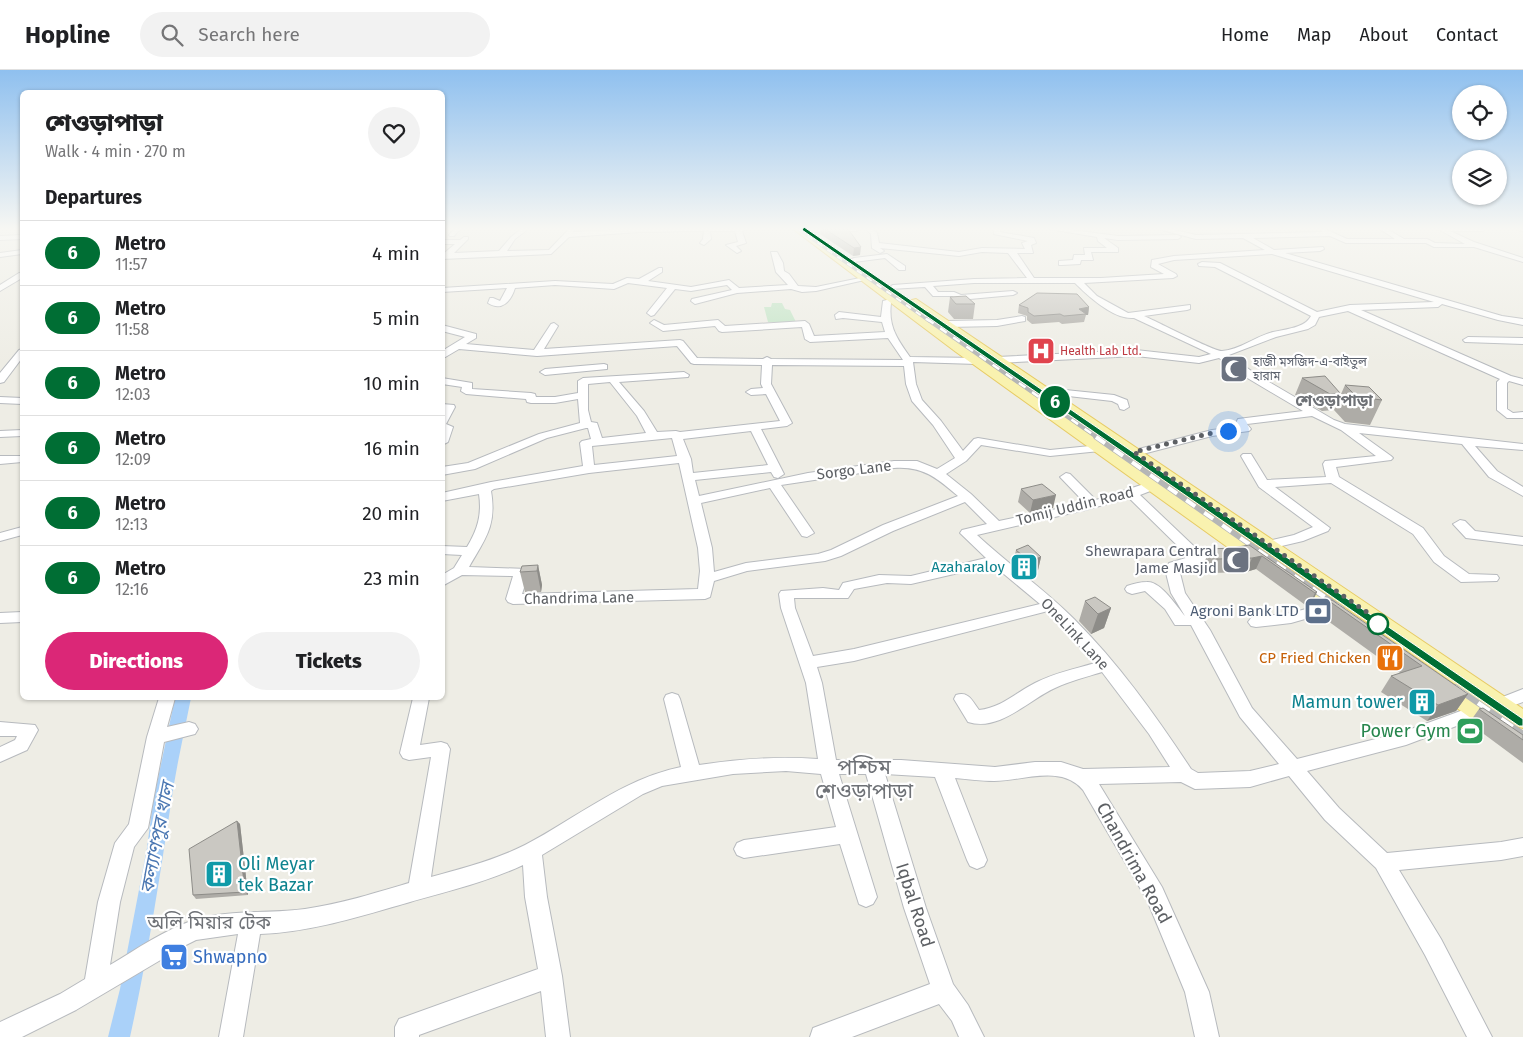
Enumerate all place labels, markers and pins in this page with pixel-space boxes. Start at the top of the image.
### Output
hospital icon: Health Lab Ltd. [1026,336,1056,366]
place label: Health Lab Ltd. [1060,344,1142,358]
mosque icon: হাজী মসজিদ-এ-বাইতুল হারাম [1219,354,1249,384]
place label: হাজী মসজিদ-এ-বাইতুল হারাম [1252,354,1367,383]
place label: Shewrapara Central Jame Masjid [1085,542,1218,577]
mosque icon: Shewrapara Central Jame Masjid [1221,545,1251,575]
building icon: Azaharaloy [1009,552,1039,582]
place label: Azaharaloy [931,558,1006,576]
bank icon: Agroni Bank LTD [1303,596,1333,626]
place label: Agroni Bank LTD [1190,602,1299,620]
unlabelled marker [1367,613,1389,635]
restaurant icon: CP Fried Chicken [1375,643,1405,673]
place label: CP Fried Chicken [1259,649,1371,667]
building icon: Mamun tower [1407,687,1437,717]
place label: Mamun tower [1292,691,1403,713]
sports icon: Power Gym [1455,716,1485,746]
place label: Power Gym [1360,720,1451,742]
place label: Oli Meyar tek Bazar [238,853,315,896]
building icon: Oli Meyar tek Bazar [204,859,234,889]
supermarket icon: Shwapno [159,942,189,972]
place label: Shwapno [193,946,268,968]

